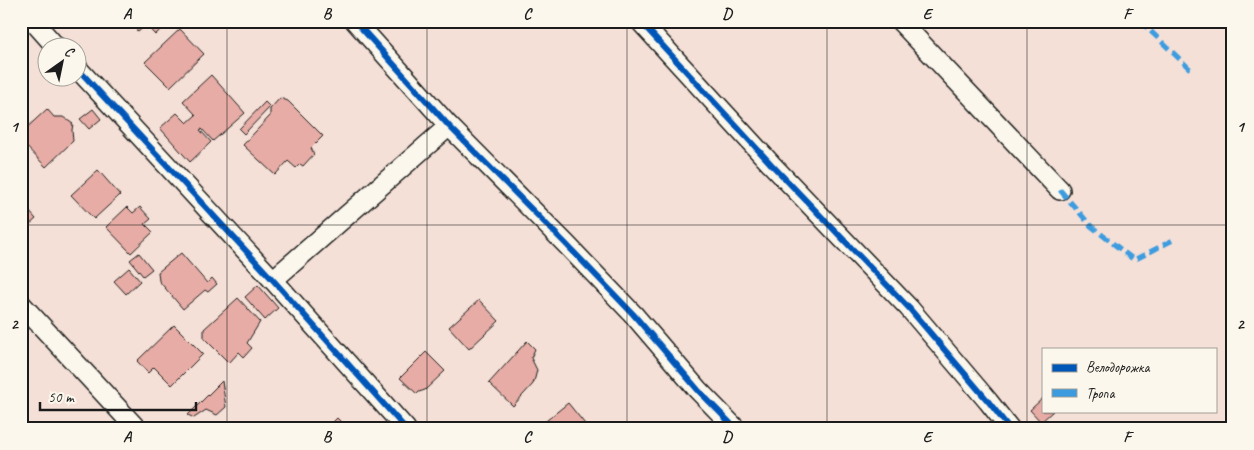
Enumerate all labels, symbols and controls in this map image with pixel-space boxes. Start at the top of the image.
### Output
text: A [123,4,133,24]
text: B [323,4,333,24]
text: C [523,4,533,24]
text: D [722,4,733,24]
text: E [923,4,934,24]
text: F [1123,4,1134,24]
north arrow [38,38,88,88]
text: С [61,43,78,62]
text: 1 [10,117,19,137]
text: 1 [1236,117,1245,137]
text: 2 [10,314,19,334]
text: 2 [1236,314,1245,334]
legend [1042,348,1216,412]
text: Велодорожка [1086,358,1150,377]
scale bar [40,380,196,412]
text: Тропа [1086,384,1115,403]
text: 50 m [48,388,75,407]
text: A [123,427,133,447]
text: B [323,427,333,447]
text: C [523,427,533,447]
text: D [722,427,733,447]
text: E [923,427,934,447]
text: F [1123,427,1134,447]

